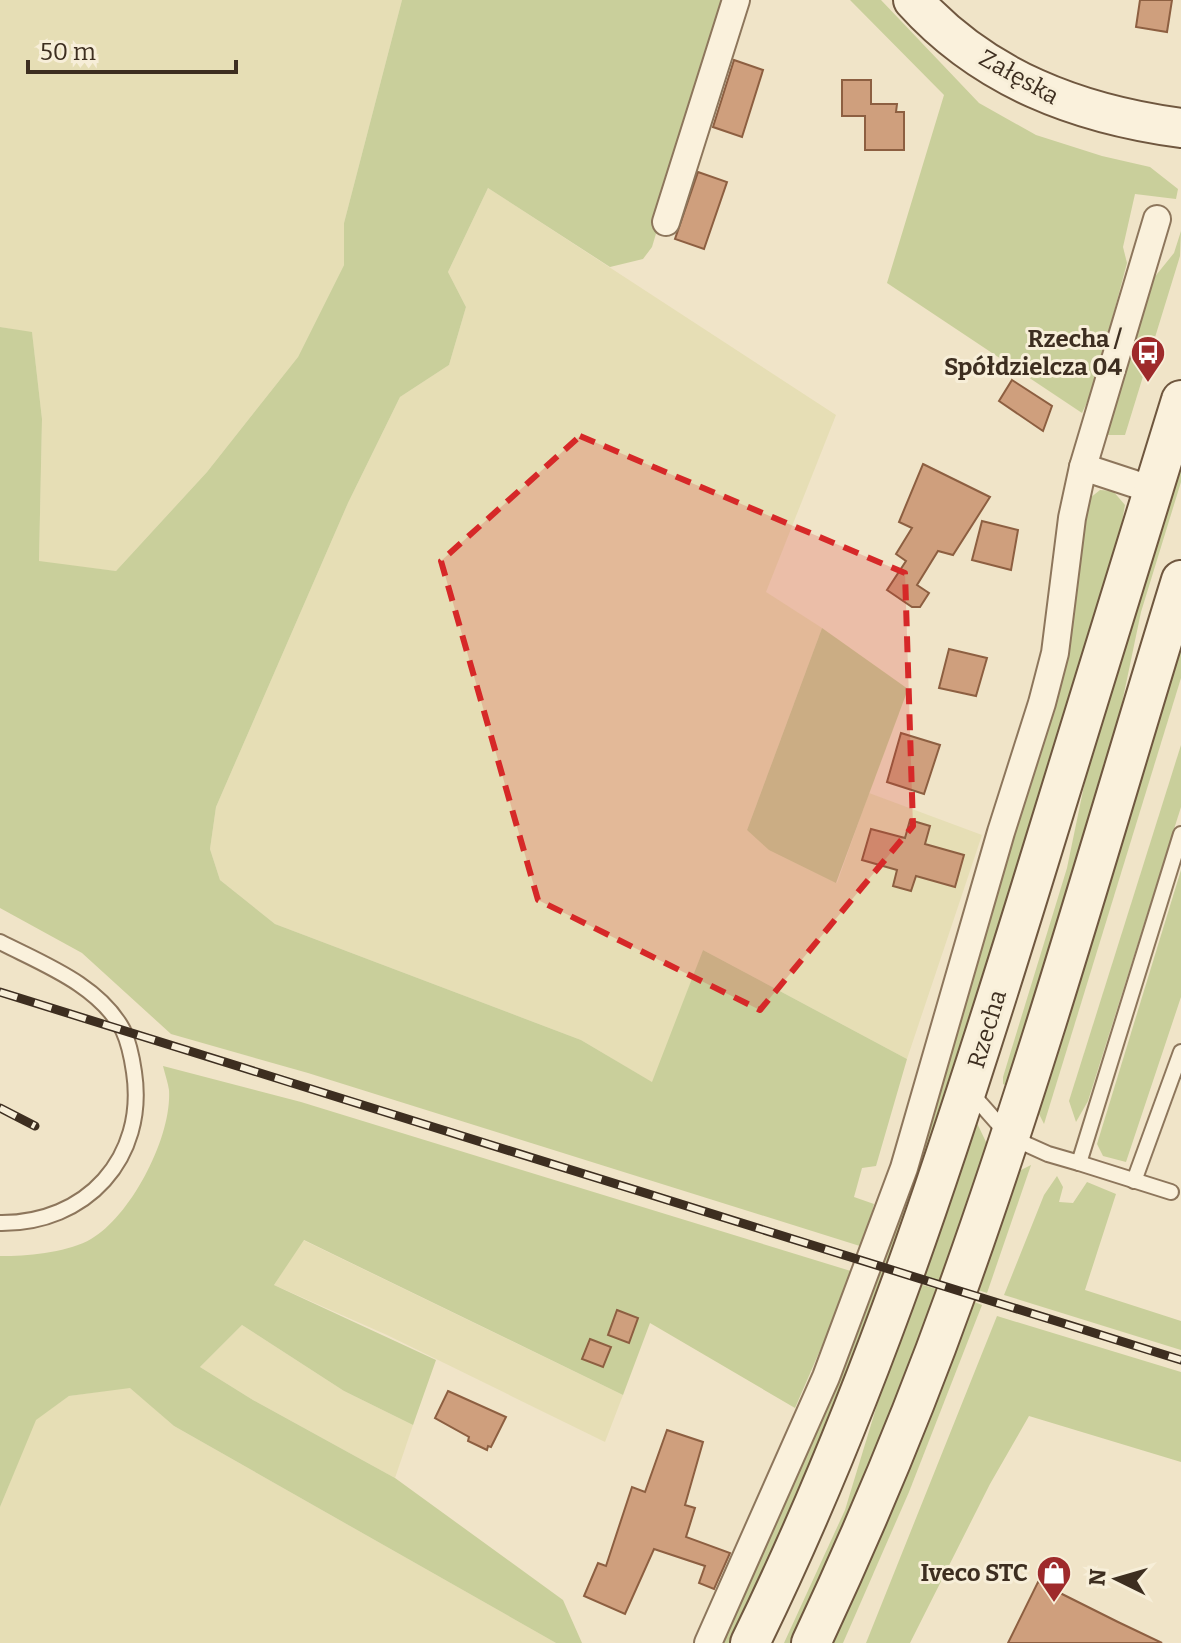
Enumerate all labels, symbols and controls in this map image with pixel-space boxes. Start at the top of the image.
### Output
scale bar [28,24,236,74]
text: 50 m [40,38,96,66]
street label: Załęska [974,44,1064,110]
place label: Rzecha / Spółdzielcza 04 [944,325,1123,381]
bus stop icon: Rzecha / Spółdzielcza 04 [1129,334,1167,384]
street label: Rzecha [962,986,1012,1072]
north arrow [1077,1539,1157,1619]
shop icon: Iveco STC [1035,1554,1073,1604]
place label: Iveco STC [921,1559,1028,1587]
text: N [1083,1568,1112,1587]

